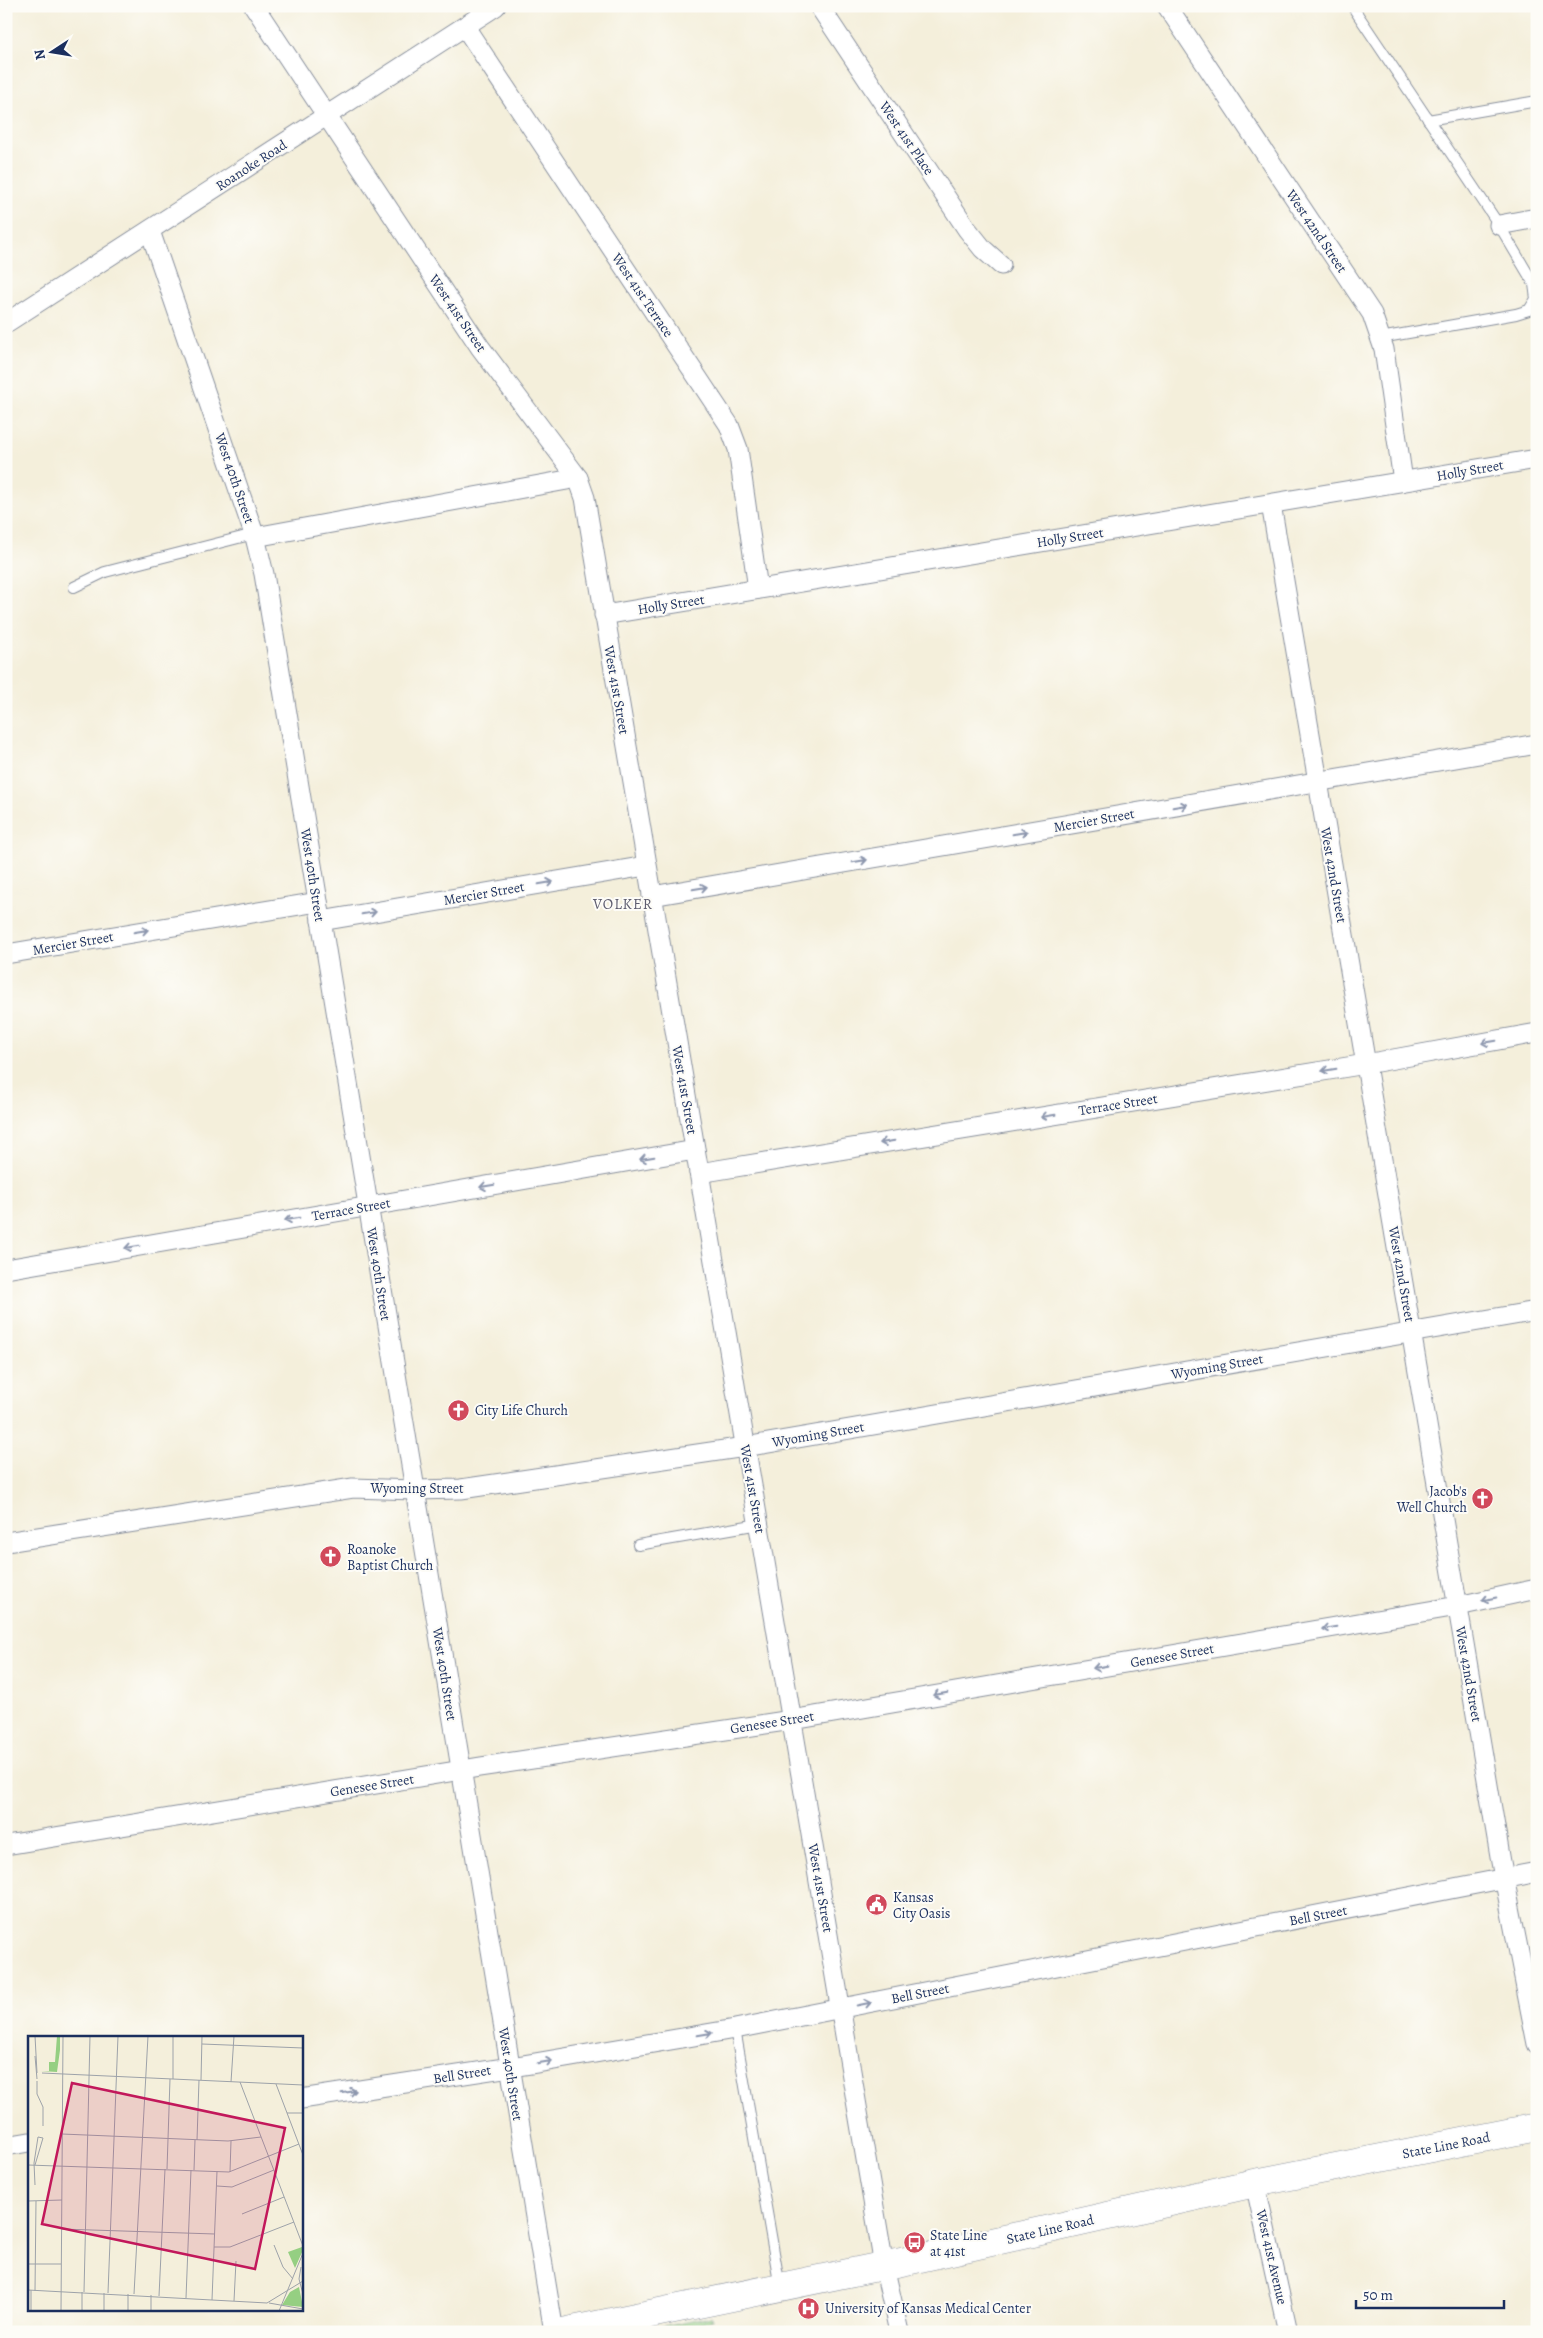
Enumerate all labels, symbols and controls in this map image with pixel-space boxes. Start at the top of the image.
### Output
north arrow [28,28,78,78]
text: N [29,48,50,62]
street label: West 41st Place [874,97,938,179]
street label: Roanoke Road [212,135,291,195]
street label: West 42nd Street [1281,185,1352,277]
street label: West 41st Terrace [607,249,678,341]
street label: West 41st Street [424,270,491,356]
street label: West 40th Street [210,430,259,526]
street label: Holly Street [1435,455,1505,486]
street label: Holly Street [1035,523,1105,552]
street label: Holly Street [636,590,706,619]
street label: West 41st Street [599,643,634,736]
one-way arrow [1172,800,1188,810]
street label: Mercier Street [1052,804,1136,837]
street label: West 42nd Street [1316,825,1351,925]
street label: West 40th Street [296,826,329,924]
one-way arrow [1012,828,1028,838]
one-way arrow [852,855,868,865]
street label: Mercier Street [442,877,526,910]
one-way arrow [538,877,554,887]
one-way arrow [692,883,708,893]
district label: VOLKER [592,894,653,914]
one-way arrow [361,907,377,917]
one-way arrow [132,926,148,936]
street label: Mercier Street [31,927,115,960]
one-way arrow [1481,1037,1497,1047]
street label: West 41st Street [667,1043,702,1136]
one-way arrow [1321,1066,1337,1076]
street label: Terrace Street [1077,1089,1159,1120]
one-way arrow [1040,1111,1056,1121]
one-way arrow [879,1137,895,1147]
one-way arrow [639,1154,655,1164]
one-way arrow [479,1181,495,1191]
street label: Terrace Street [310,1193,392,1226]
one-way arrow [285,1215,301,1225]
street label: West 42nd Street [1384,1224,1419,1324]
street label: West 40th Street [362,1225,395,1323]
one-way arrow [124,1243,140,1253]
street label: Wyoming Street [1169,1349,1265,1384]
church icon: City Life Church [447,1398,471,1422]
place label: City Life Church [475,1401,568,1420]
street label: Wyoming Street [770,1417,866,1452]
street label: West 41st Street [735,1442,770,1535]
street label: Wyoming Street [369,1479,464,1498]
place label: Jacob's Well Church [1396,1482,1468,1517]
church icon: Jacob's Well Church [1471,1487,1495,1511]
place label: Roanoke Baptist Church [347,1540,434,1575]
church icon: Roanoke Baptist Church [319,1545,343,1569]
one-way arrow [1482,1595,1498,1604]
one-way arrow [1322,1623,1338,1633]
street label: West 42nd Street [1451,1624,1486,1724]
street label: West 40th Street [428,1625,461,1723]
street label: Genesee Street [1129,1639,1216,1672]
one-way arrow [1092,1662,1108,1672]
one-way arrow [932,1690,948,1700]
street label: Genesee Street [729,1706,816,1738]
street label: Genesee Street [329,1769,416,1801]
street label: West 41st Street [803,1841,838,1934]
place label: Kansas City Oasis [893,1888,950,1923]
public building icon: Kansas City Oasis [865,1893,889,1917]
street label: Bell Street [1288,1901,1349,1930]
street label: Bell Street [890,1979,951,2008]
one-way arrow [856,1999,872,2008]
street label: West 40th Street [494,2025,527,2123]
one-way arrow [696,2029,712,2039]
inset map [28,2036,302,2310]
one-way arrow [536,2056,552,2066]
street label: Bell Street [432,2060,493,2088]
one-way arrow [341,2086,357,2096]
street label: State Line Road [1401,2128,1492,2163]
street label: West 41st Avenue [1251,2207,1292,2307]
street label: State Line Road [1005,2210,1096,2249]
place label: State Line at 41st [930,2226,987,2261]
bus stop icon: State Line at 41st [902,2231,926,2255]
scale bar [1356,2278,1503,2310]
text: 50 m [1363,2285,1393,2305]
hospital icon: University of Kansas Medical Center [797,2296,821,2320]
place label: University of Kansas Medical Center [825,2299,1032,2318]

